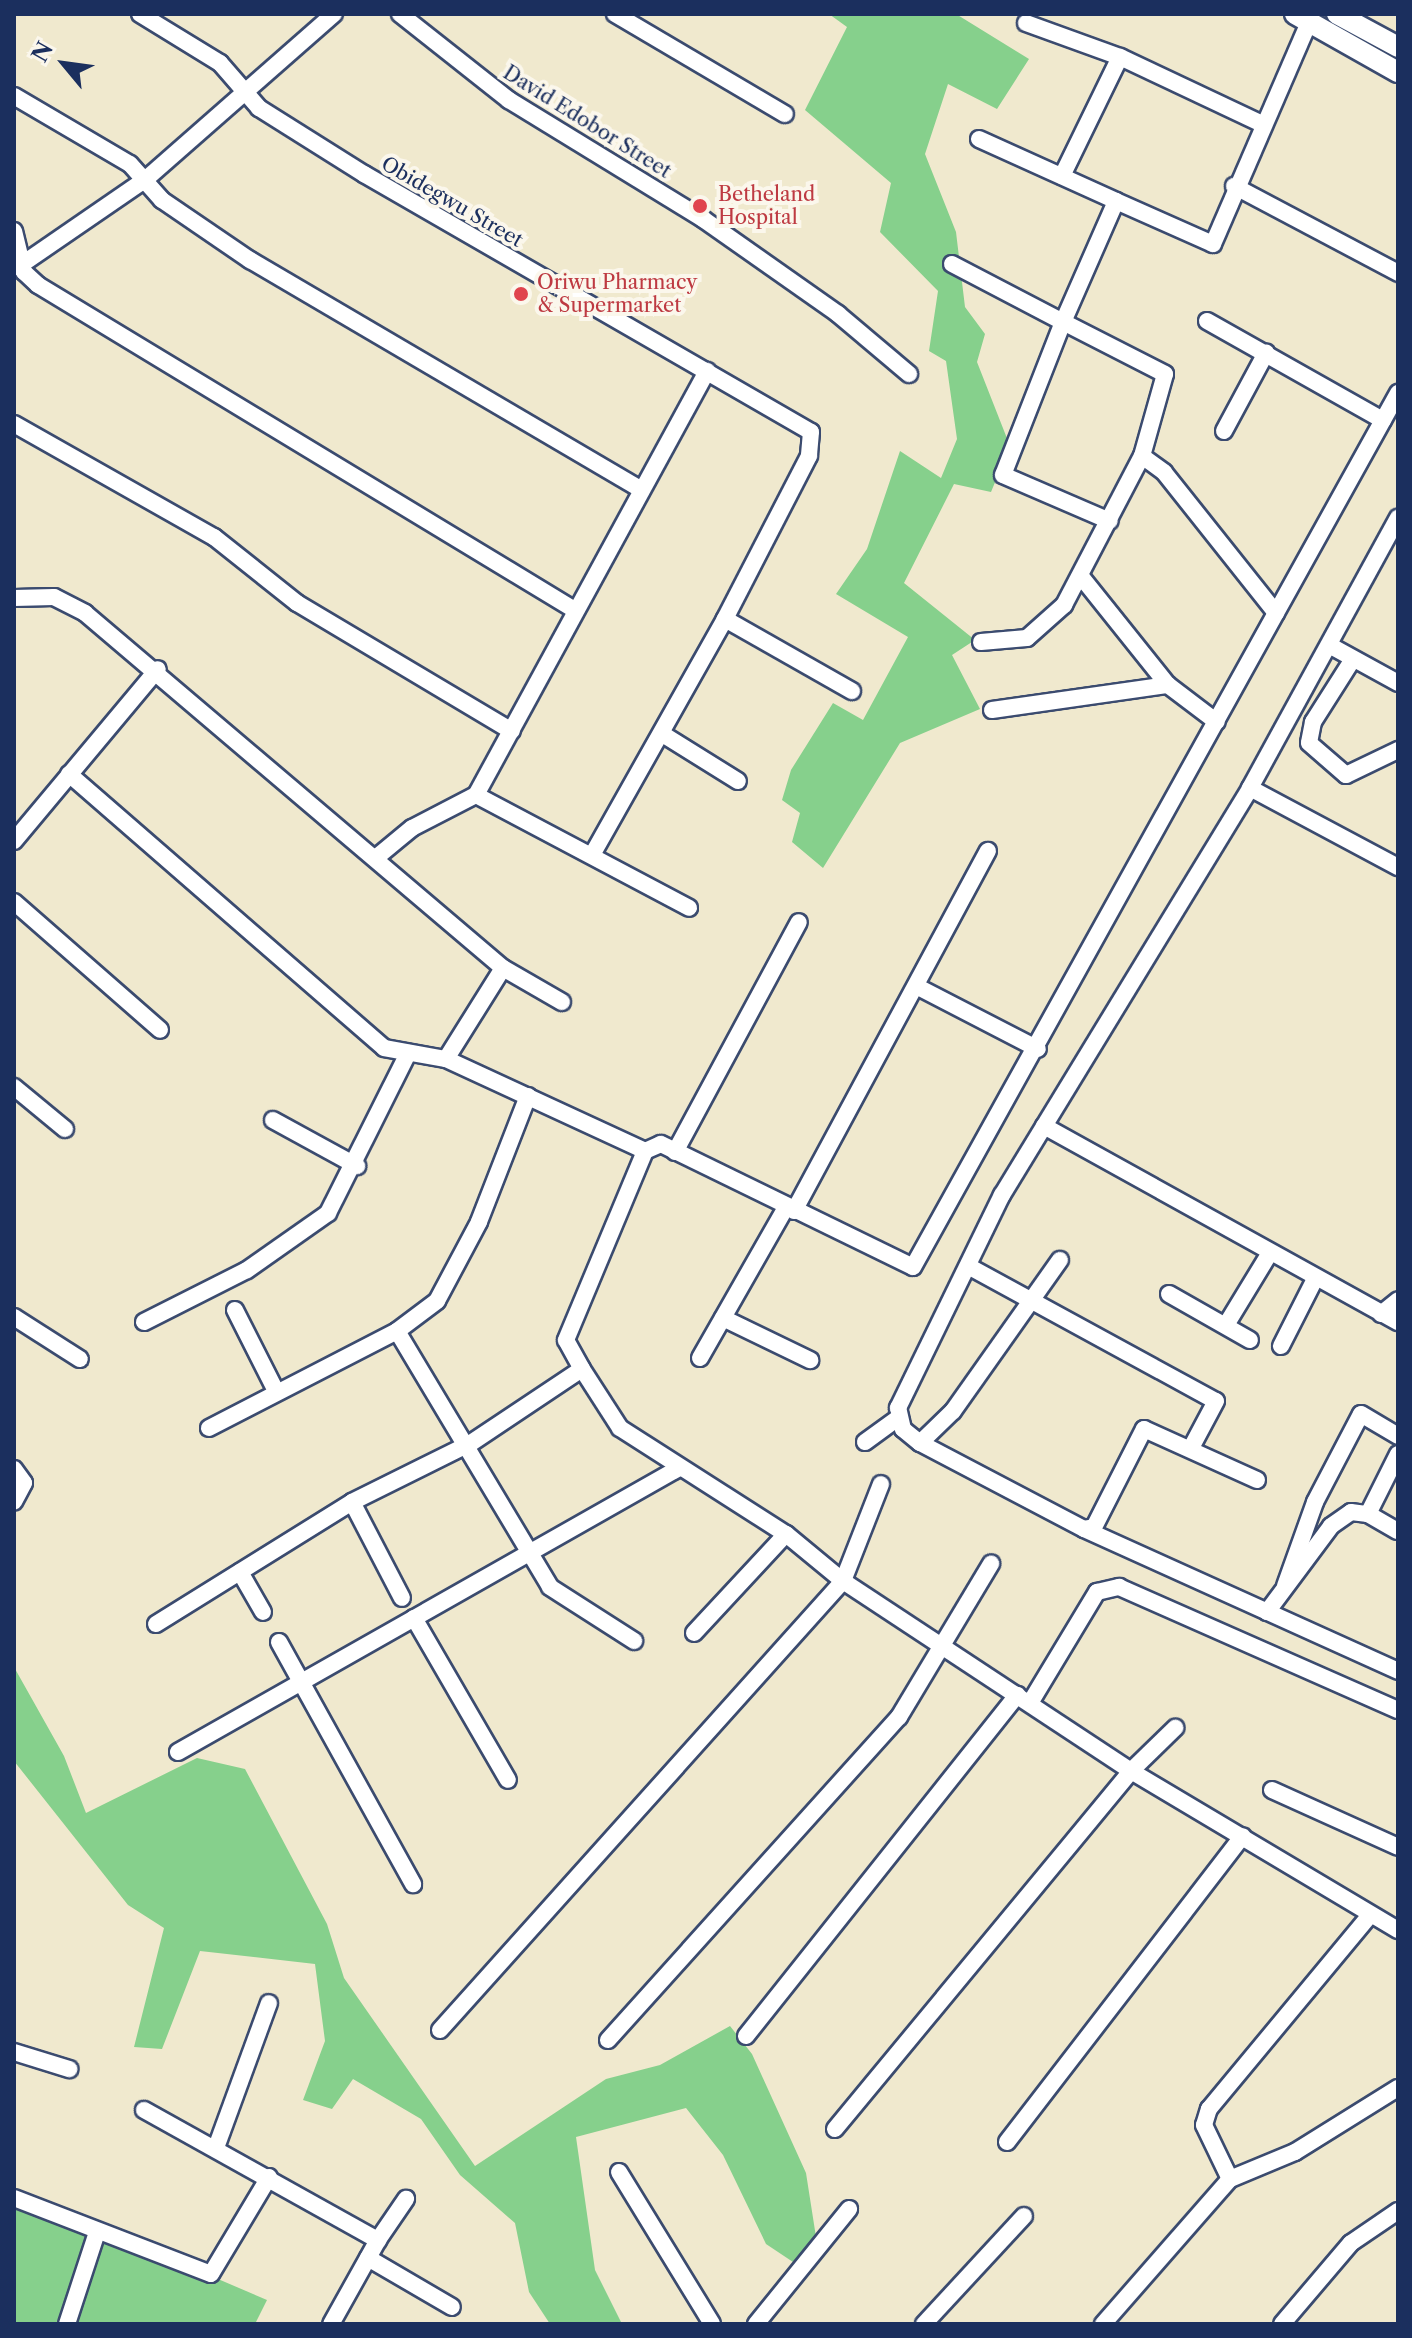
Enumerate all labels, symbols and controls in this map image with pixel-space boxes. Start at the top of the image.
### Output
north arrow [24,24,104,104]
text: N [26,37,59,67]
street label: David Edobor Street [499,61,675,183]
street label: Obidegwu Street [377,152,527,252]
place label: Betheland Hospital [718,182,815,229]
marker: Betheland Hospital [689,195,711,217]
place label: Oriwu Pharmacy & Supermarket [537,270,697,317]
marker: Oriwu Pharmacy & Supermarket [512,285,530,303]

